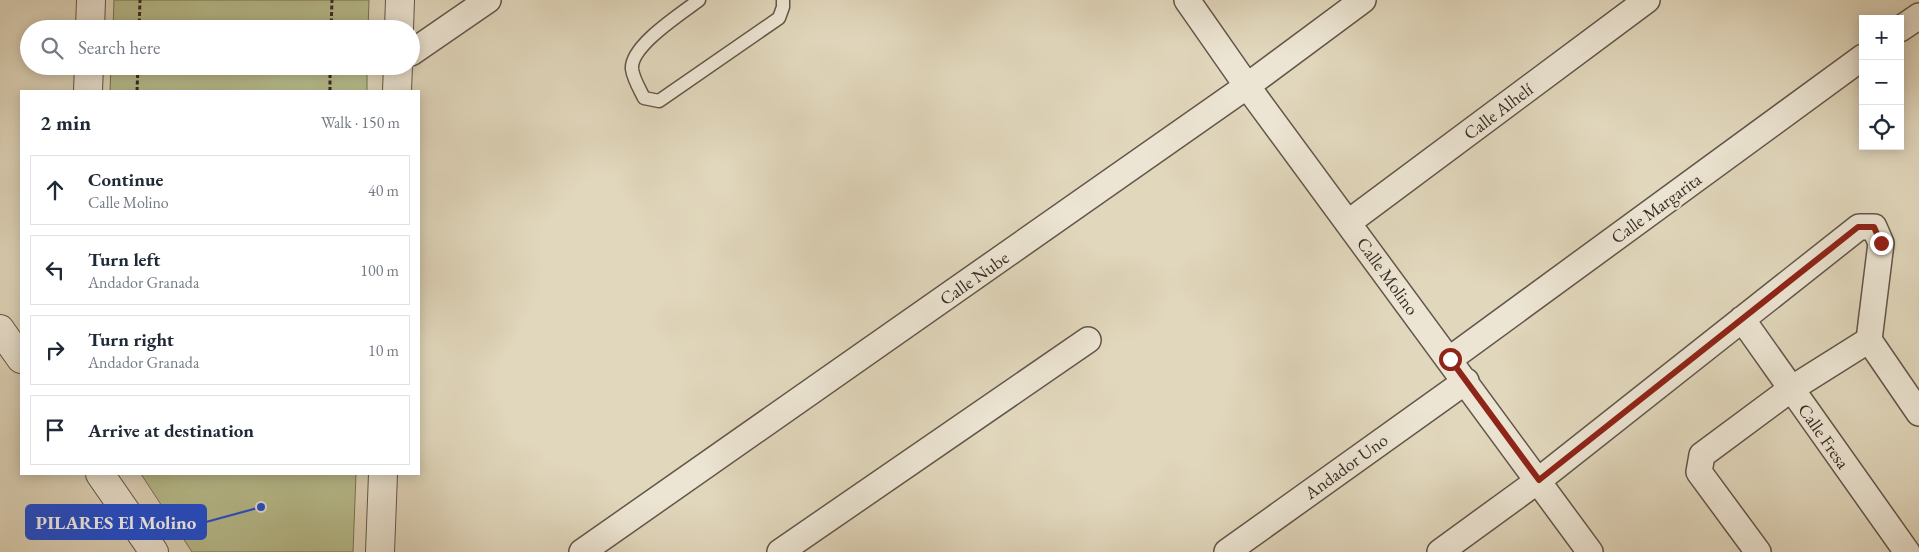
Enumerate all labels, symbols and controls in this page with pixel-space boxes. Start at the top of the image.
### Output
map controls [1859,15,1904,150]
button: + [1859,15,1904,60]
search box [20,20,420,75]
icon: search [38,34,66,62]
text: Search here [78,35,160,60]
button: − [1859,60,1904,105]
street label: Calle Alhelí [1459,77,1538,145]
button: locate [1859,105,1904,150]
text: 2 min [40,109,91,136]
text: Walk · 150 m [321,112,400,133]
text: Continue [88,167,163,192]
street label: Calle Margarita [1606,167,1707,249]
icon: ahead [41,176,69,204]
text: 40 m [368,180,399,201]
text: Calle Molino [88,192,169,213]
street label: Calle Molino [1352,232,1424,320]
route end [1870,232,1893,255]
street label: Calle Nube [935,246,1013,310]
text: Turn left [88,247,160,272]
icon: left [41,256,69,284]
text: 100 m [360,260,399,281]
text: Andador Granada [88,272,199,293]
text: Turn right [88,327,174,352]
icon: right [41,336,69,364]
text: 10 m [368,340,399,361]
route start [1439,348,1462,371]
text: Andador Granada [88,352,199,373]
street label: Calle Fresa [1793,399,1855,474]
icon: arrive [41,416,69,444]
text: Arrive at destination [88,418,254,443]
street label: Andador Uno [1299,428,1392,505]
callout: PILARES El Molino [26,505,206,539]
text: PILARES El Molino [36,510,197,535]

